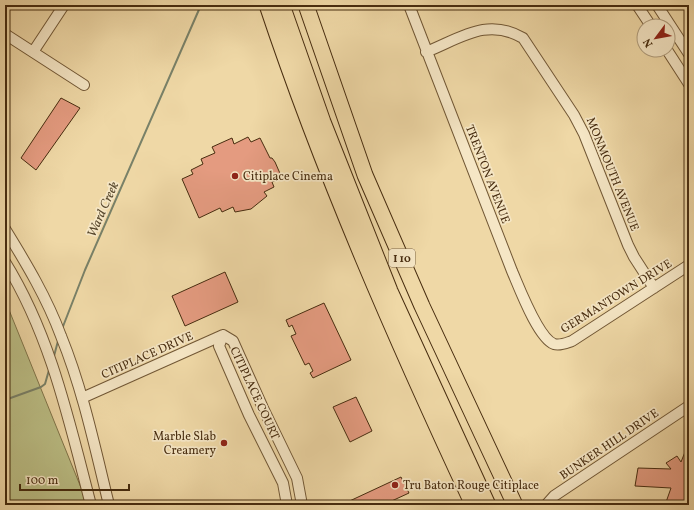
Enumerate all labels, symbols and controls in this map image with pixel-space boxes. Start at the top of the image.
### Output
north arrow [636,18,676,58]
text: N [640,35,657,50]
street label: MONMOUTH AVENUE [582,115,642,234]
street label: TRENTON AVENUE [461,123,513,226]
place label: Citiplace Cinema [243,169,333,185]
marker: Citiplace Cinema [230,171,240,181]
water label: Ward Creek [84,179,124,240]
road number: I 10 [389,249,415,267]
street label: GERMANTOWN DRIVE [558,256,675,338]
street label: CITIPLACE DRIVE [99,329,196,383]
street label: CITIPLACE COURT [226,344,283,443]
street label: BUNKER HILL DRIVE [557,406,662,484]
place label: Marble Slab Creamery [153,429,217,459]
marker: Marble Slab Creamery [219,438,229,448]
scale bar [20,466,129,492]
text: 100 m [26,473,59,489]
place label: Tru Baton Rouge Citiplace [403,478,539,494]
marker: Tru Baton Rouge Citiplace [390,480,400,490]

